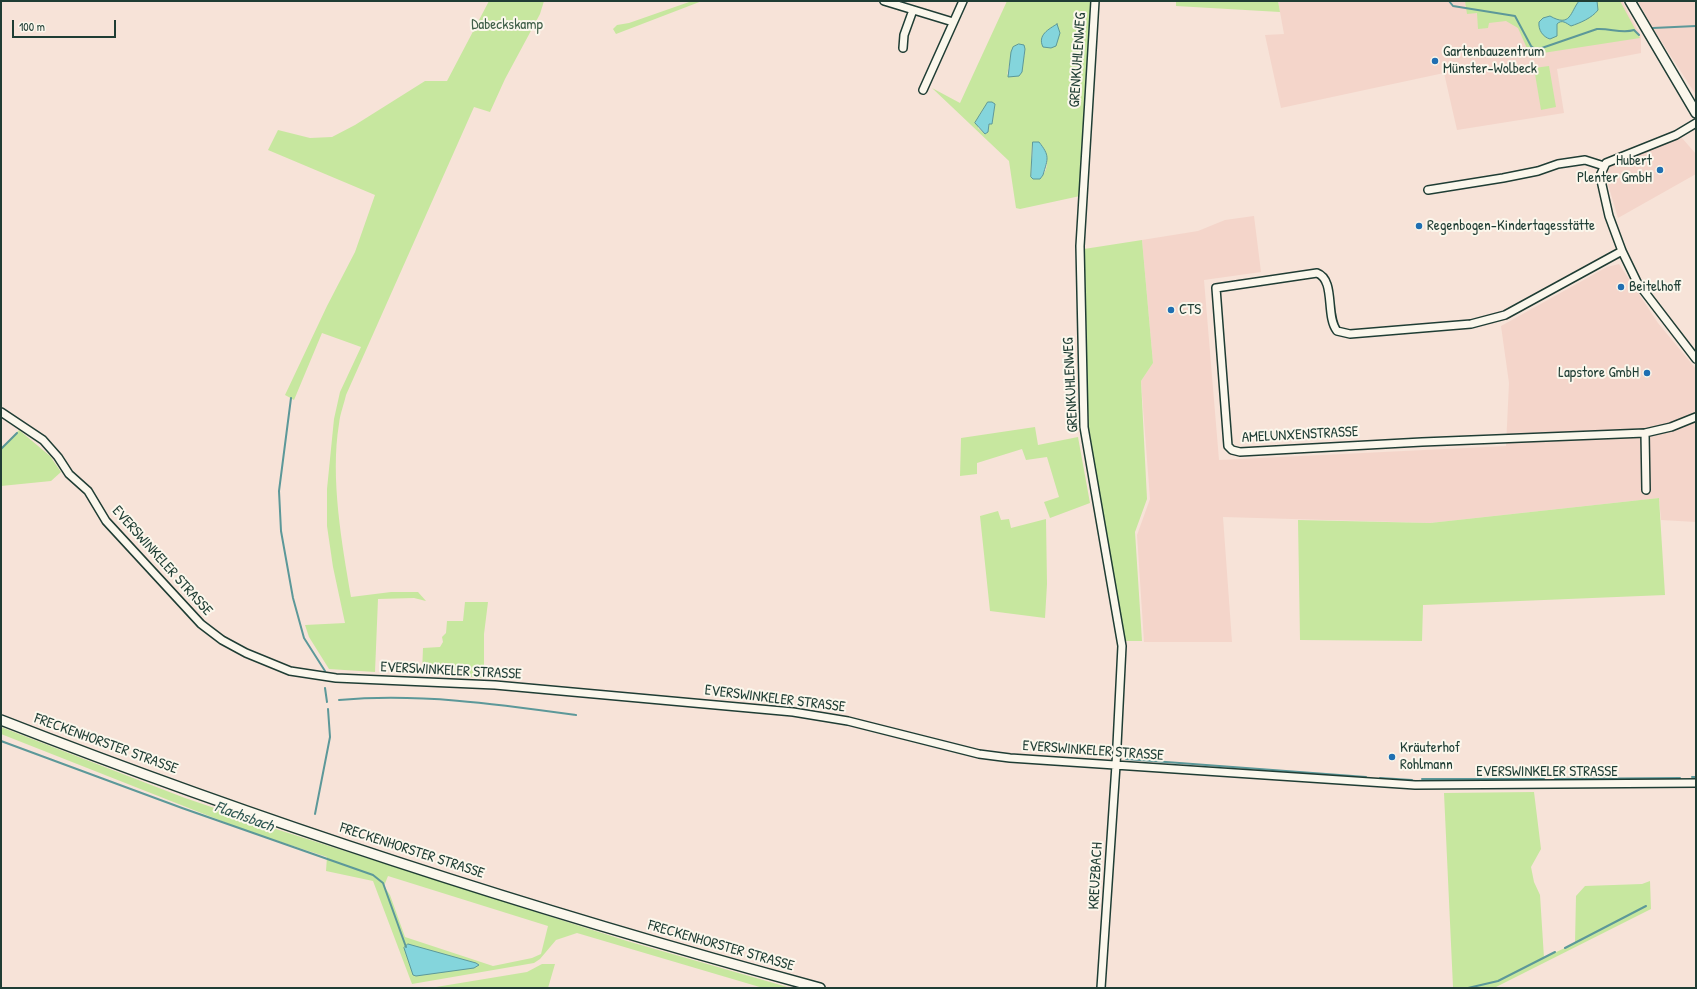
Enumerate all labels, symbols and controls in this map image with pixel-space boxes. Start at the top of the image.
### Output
scale bar [14,12,118,38]
street label: GRENKUHLENWEG [1066,12,1090,108]
park label: Dabeckskamp [471,16,543,34]
text: 100 m [19,18,45,35]
place label: Gartenbauzentrum Münster-Wolbeck [1443,43,1544,78]
marker: Gartenbauzentrum Münster-Wolbeck [1430,56,1440,66]
place label: Hubert Plenter GmbH [1577,152,1652,187]
marker: Hubert Plenter GmbH [1655,165,1665,175]
place label: Regenbogen-Kindertagesstätte [1427,217,1595,235]
marker: Regenbogen-Kindertagesstätte [1414,221,1424,231]
place label: Beitelhoff [1629,278,1681,296]
marker: Beitelhoff [1616,282,1626,292]
place label: CTS [1179,301,1201,319]
marker: CTS [1166,305,1176,315]
street label: GRENKUHLENWEG [1060,337,1082,433]
place label: Lapstore GmbH [1558,364,1639,382]
marker: Lapstore GmbH [1642,368,1652,378]
street label: AMELUNXENSTRASSE [1241,423,1359,447]
street label: EVERSWINKELER STRASSE [108,502,216,620]
street label: EVERSWINKELER STRASSE [380,658,522,684]
street label: EVERSWINKELER STRASSE [704,681,846,717]
street label: FRECKENHORSTER STRASSE [32,710,180,778]
street label: EVERSWINKELER STRASSE [1022,737,1164,765]
place label: Kräuterhof Rohlmann [1400,739,1460,774]
marker: Kräuterhof Rohlmann [1387,752,1397,762]
street label: EVERSWINKELER STRASSE [1476,763,1618,781]
water label: Flachsbach [212,797,276,837]
street label: FRECKENHORSTER STRASSE [337,819,487,883]
street label: KREUZBACH [1085,842,1107,910]
street label: FRECKENHORSTER STRASSE [646,917,796,975]

